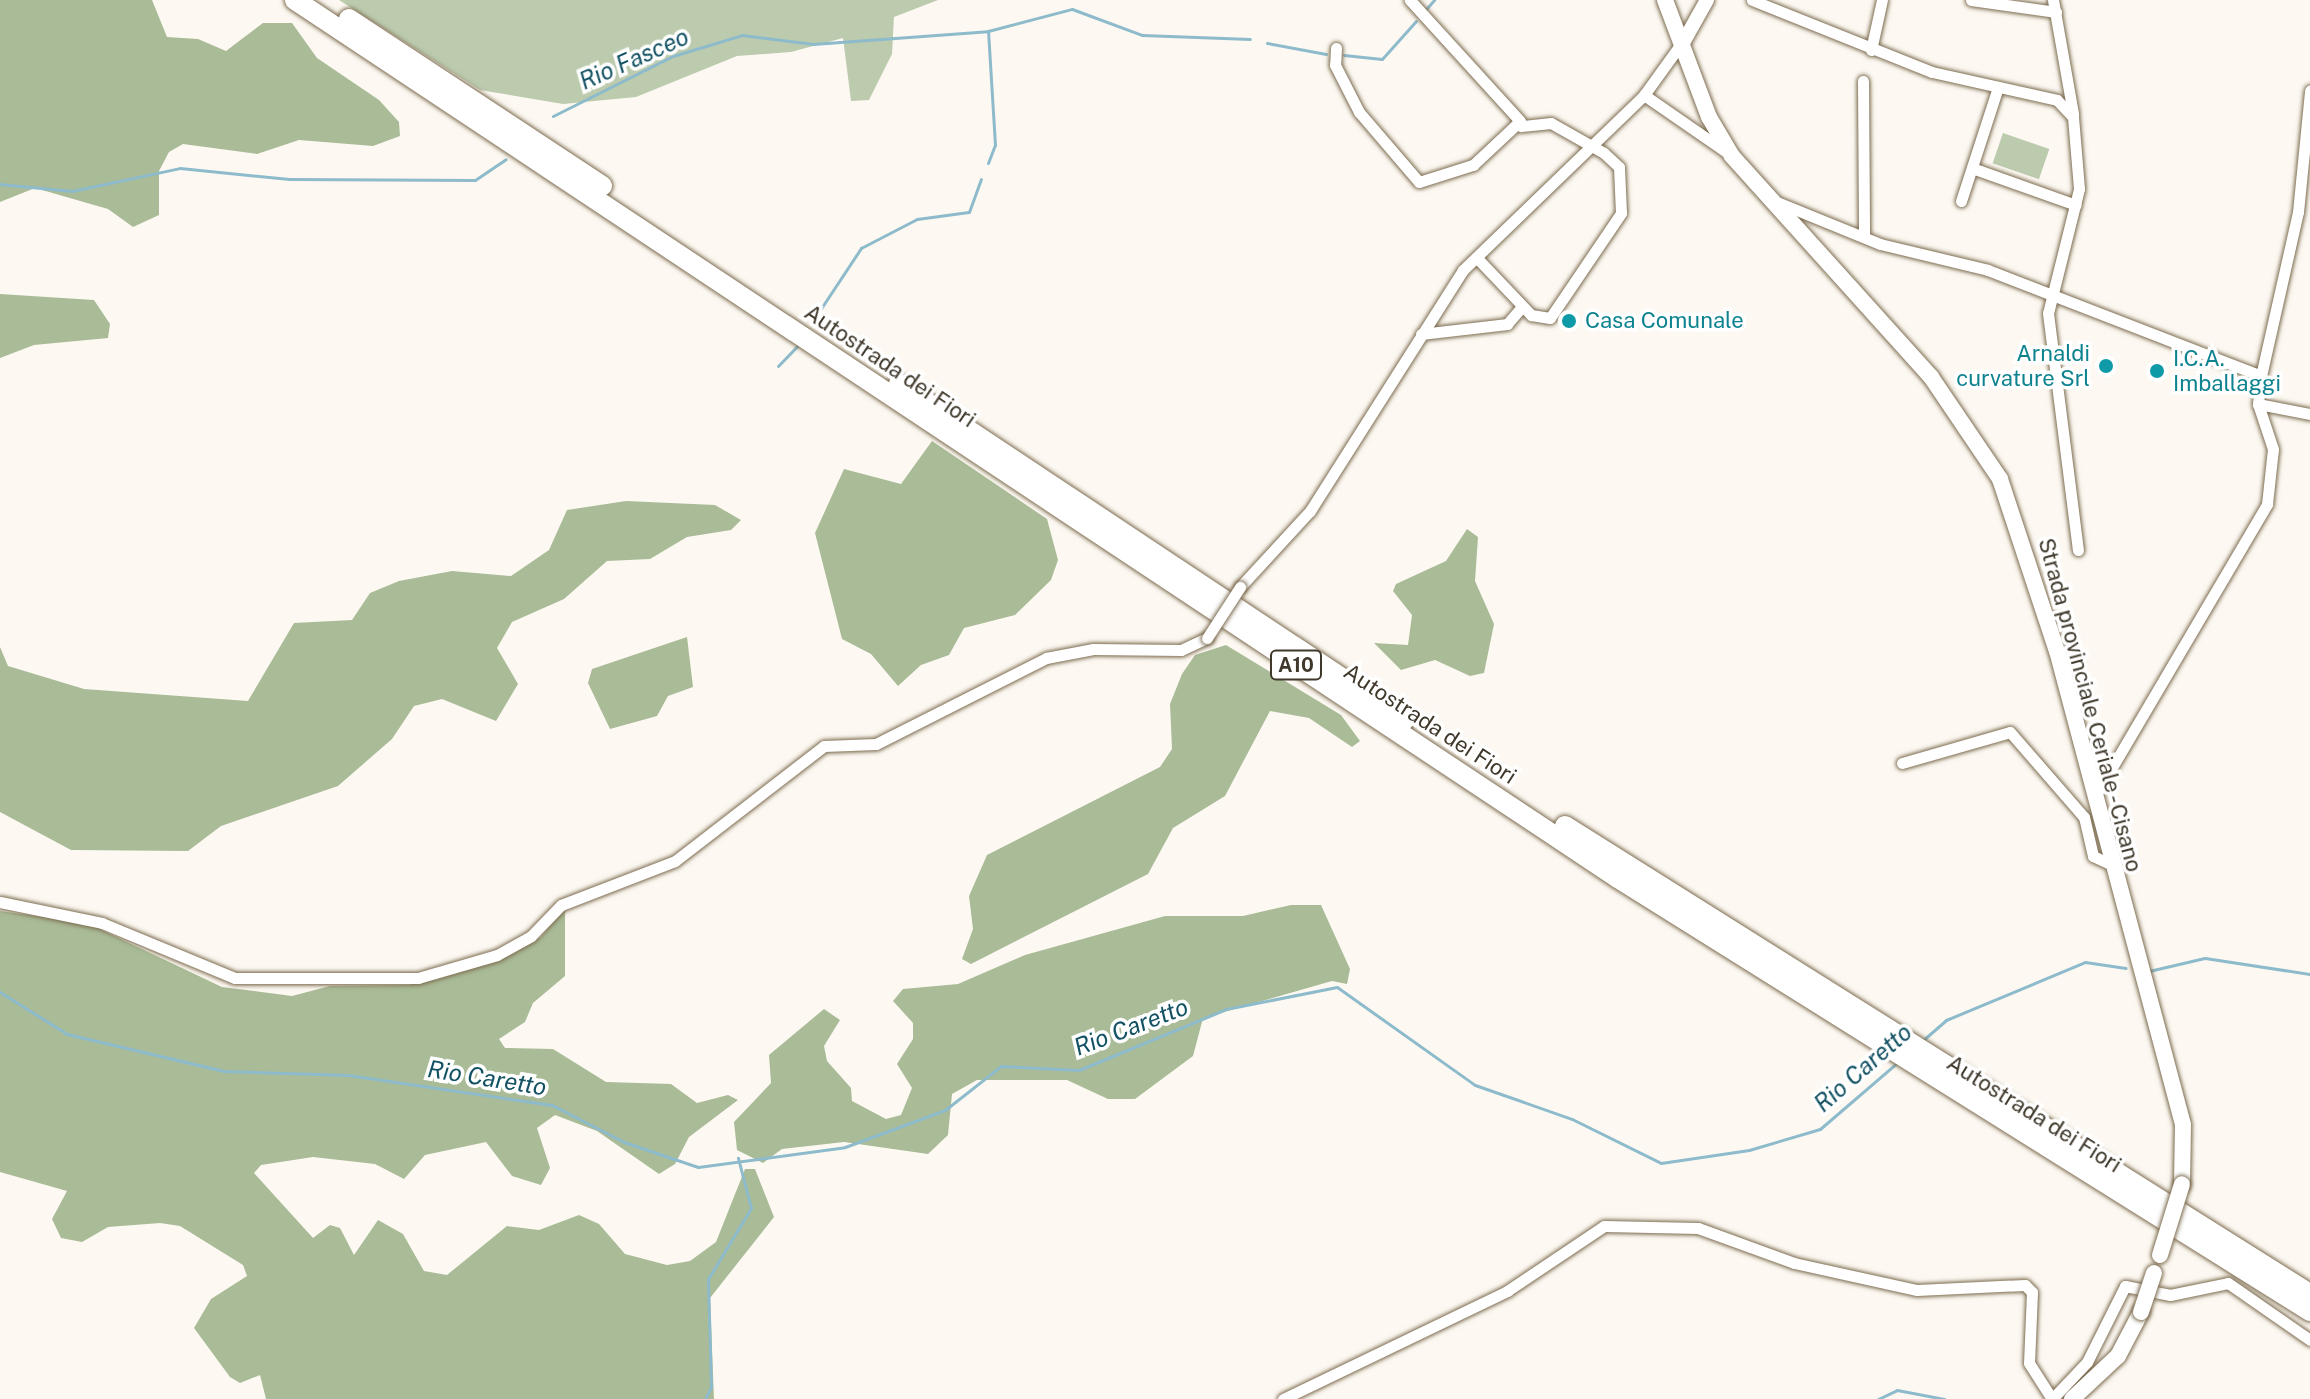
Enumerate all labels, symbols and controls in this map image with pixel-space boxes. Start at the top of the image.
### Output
water label: Rio Fasceo [575,22,693,96]
street label: Autostrada dei Fiori [799,299,981,433]
place label: Casa Comunale [1585,308,1744,334]
marker: Casa Comunale [1560,312,1578,330]
place label: Arnaldi curvature Srl [1956,340,2090,392]
place label: I.C.A. Imballaggi [2173,345,2281,396]
marker: Arnaldi curvature Srl [2097,357,2115,375]
marker: I.C.A. Imballaggi [2148,362,2166,380]
street label: Strada provinciale Ceriale - Cisano [2032,532,2148,878]
road number: A10 [1270,649,1322,681]
street label: Autostrada dei Fiori [1339,658,1521,790]
water label: Rio Caretto [1070,992,1192,1062]
water label: Rio Caretto [1808,1018,1918,1118]
street label: Autostrada dei Fiori [1942,1050,2126,1178]
water label: Rio Caretto [426,1054,548,1102]

